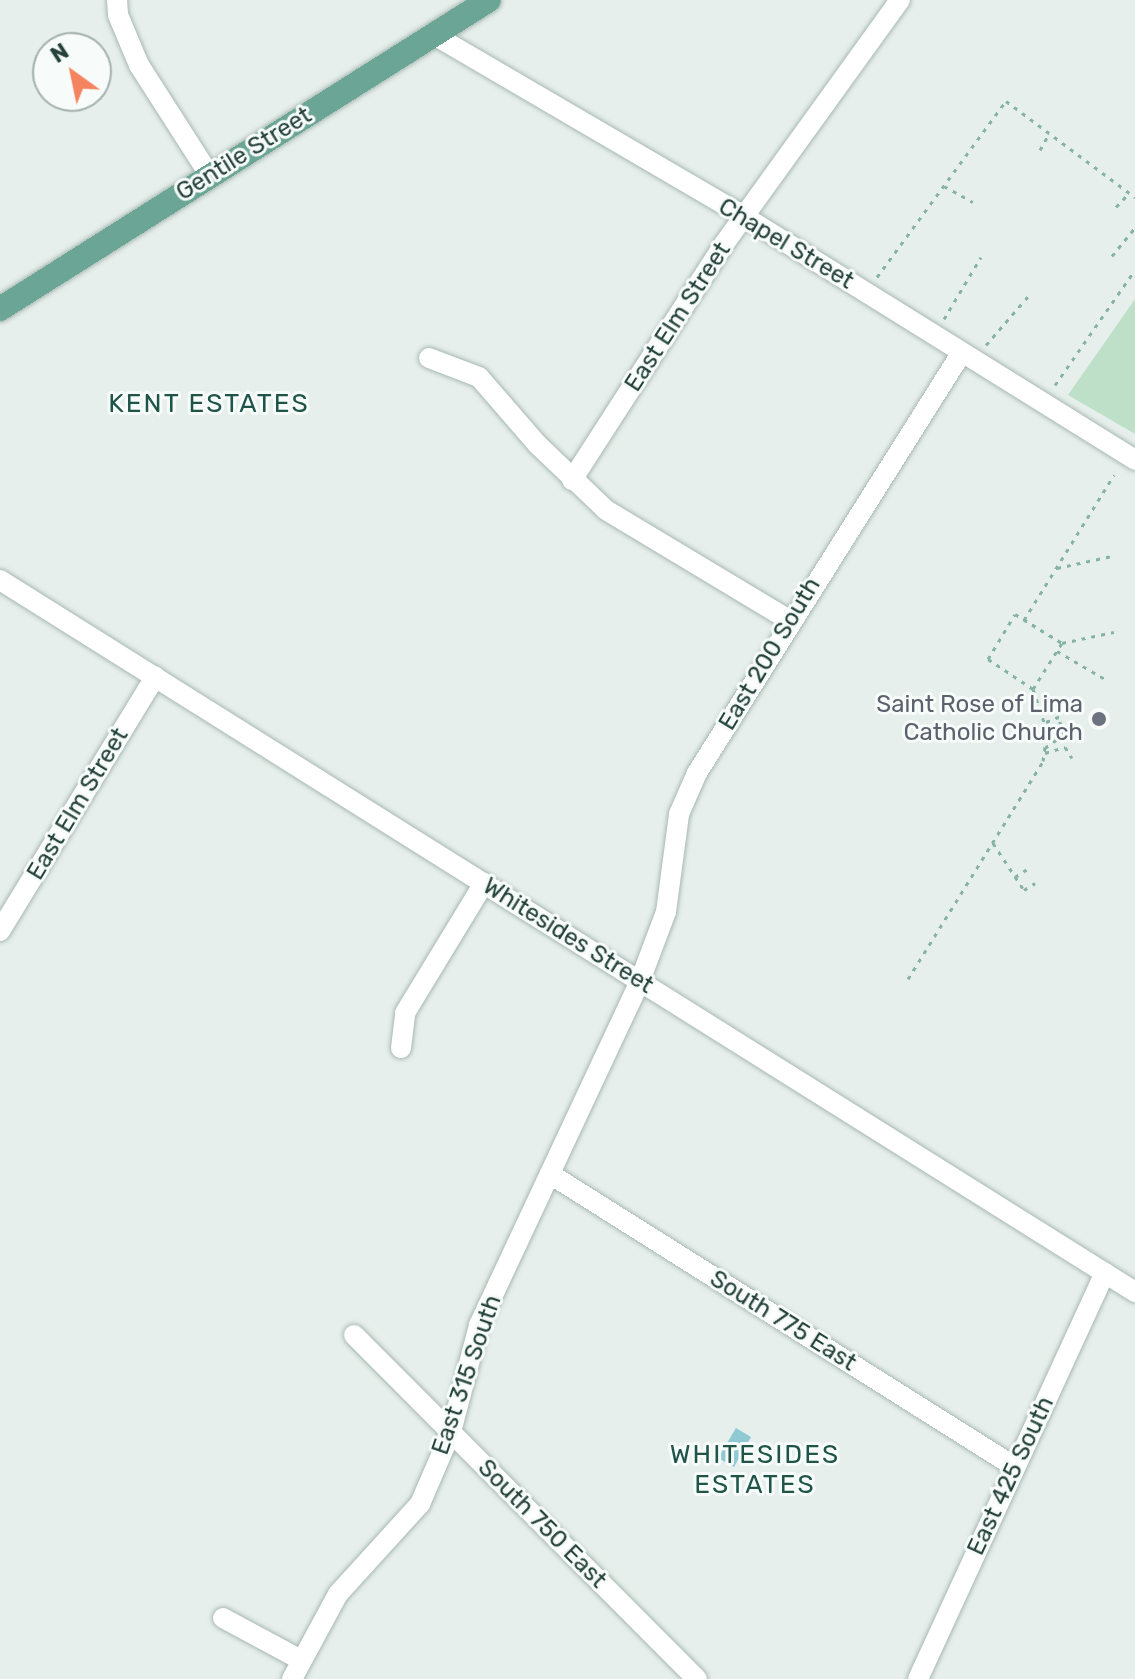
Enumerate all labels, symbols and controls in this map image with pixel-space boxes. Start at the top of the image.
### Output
north arrow [32,32,112,112]
text: N [46,38,74,69]
street label: Gentile Street [171,101,317,207]
street label: Chapel Street [713,192,859,296]
street label: East Elm Street [619,237,737,397]
district label: KENT ESTATES [108,388,310,420]
street label: East 200 South [713,572,827,736]
place label: Saint Rose of Lima Catholic Church [876,691,1083,747]
marker: Saint Rose of Lima Catholic Church [1090,710,1108,728]
street label: East Elm Street [21,723,135,885]
street label: Whitesides Street [477,872,659,1000]
street label: South 775 East [704,1264,862,1378]
street label: East 315 South [426,1291,508,1459]
street label: East 425 South [962,1392,1060,1560]
district label: WHITESIDES ESTATES [670,1439,840,1500]
street label: South 750 East [472,1454,612,1594]

